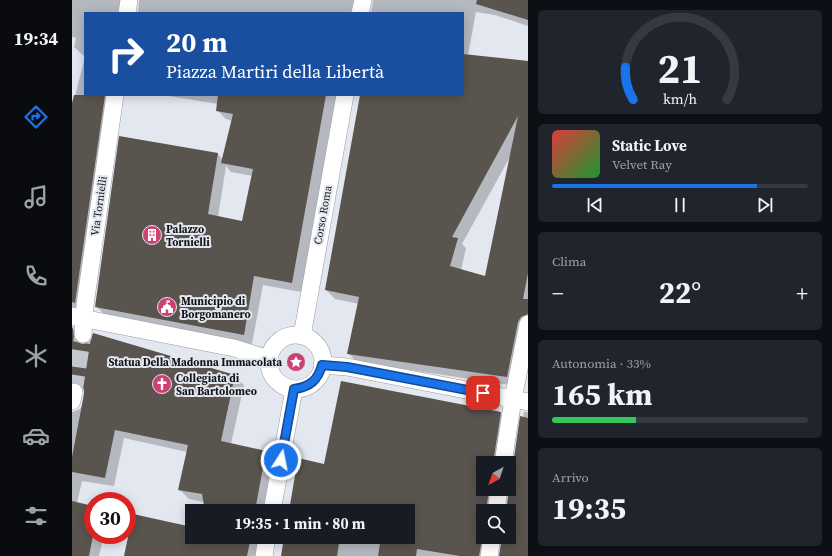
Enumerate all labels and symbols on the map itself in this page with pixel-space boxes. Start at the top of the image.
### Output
street label: Via Tornielli [87,175,111,237]
street label: Corso Roma [310,184,336,246]
place label: Palazzo Tornielli [166,222,210,250]
building icon: Palazzo Tornielli [141,224,163,246]
place label: Municipio di Borgomanero [181,294,251,322]
public building icon: Municipio di Borgomanero [156,296,178,318]
place icon: Statua Della Madonna Immacolata [285,351,307,373]
place label: Statua Della Madonna Immacolata [108,355,282,370]
place label: Collegiata di San Bartolomeo [176,371,257,399]
church icon: Collegiata di San Bartolomeo [151,373,173,395]
pin [466,376,500,410]
position arrow [260,439,302,481]
north arrow [476,456,516,496]
speed limit sign: 30 [84,492,136,544]

